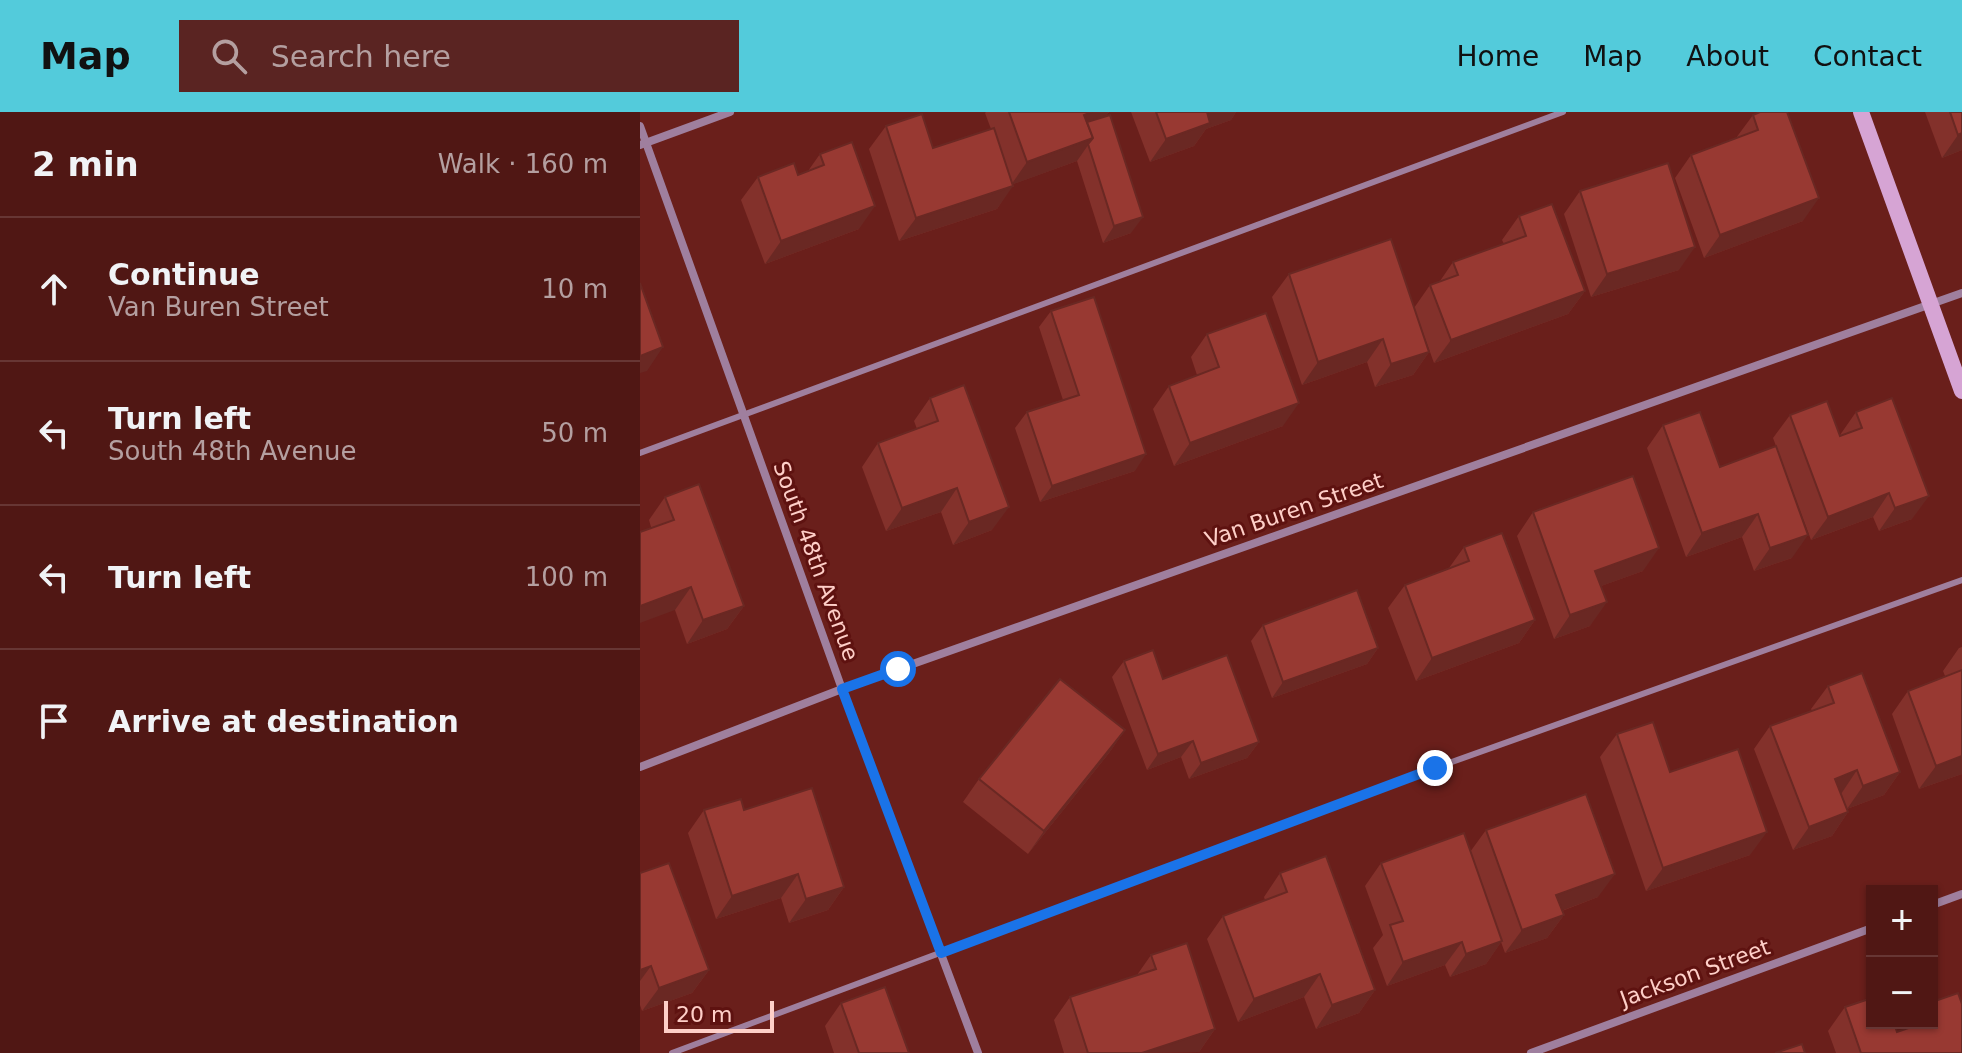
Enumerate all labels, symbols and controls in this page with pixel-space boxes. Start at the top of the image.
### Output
search box [179,20,739,92]
text: Map [40,34,131,78]
icon: search [207,34,251,78]
text: Search here [271,39,451,74]
text: Home [1456,40,1539,73]
text: Map [1583,40,1642,73]
text: About [1686,40,1769,73]
text: Contact [1813,40,1922,73]
text: 2 min [32,144,139,184]
text: Walk · 160 m [438,149,608,179]
text: Continue [108,257,260,292]
icon: ahead [32,267,76,311]
text: 10 m [541,274,608,304]
text: Van Buren Street [108,292,329,322]
text: Turn left [108,401,251,436]
icon: left [32,411,76,455]
text: 50 m [541,418,608,448]
text: South 48th Avenue [108,436,356,466]
street label: South 48th Avenue [768,458,864,664]
street label: Van Buren Street [1202,468,1387,552]
icon: left [32,555,76,599]
text: Turn left [108,560,251,595]
text: 100 m [525,562,608,592]
route start [880,651,916,687]
icon: arrive [32,699,76,743]
text: Arrive at destination [108,704,459,739]
route end [1417,750,1453,786]
map controls [1866,885,1938,1029]
button: + [1866,885,1938,957]
street label: Jackson Street [1615,934,1774,1012]
button: − [1866,957,1938,1029]
scale bar [664,997,774,1033]
text: 20 m [676,1002,732,1027]

